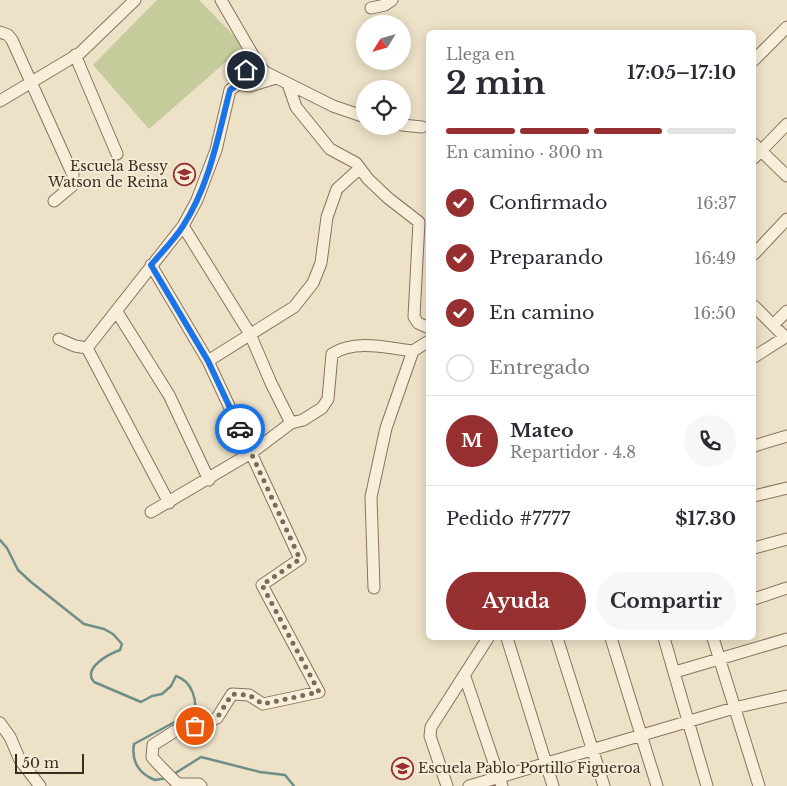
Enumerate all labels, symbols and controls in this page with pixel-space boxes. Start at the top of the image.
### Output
north arrow [356,15,411,70]
map controls [356,15,411,135]
text: Llega en [446,44,515,64]
pin [225,49,267,91]
icon: home [232,56,260,84]
text: 17:05–17:10 [627,61,736,84]
text: 2 min [446,63,546,103]
button: locate [356,80,411,135]
text: En camino · 300 m [446,142,603,162]
place label: Escuela Bessy Watson de Reina [47,157,168,191]
school or university icon: Escuela Bessy Watson de Reina [172,162,196,186]
icon: check [446,189,474,217]
text: Confirmado [489,191,607,214]
text: 16:37 [696,193,736,213]
icon: check [446,244,474,272]
text: Preparando [489,246,603,269]
text: 16:49 [694,248,736,268]
icon: check [446,299,474,327]
text: En camino [489,301,594,324]
text: 16:50 [694,303,736,323]
text: Entregado [489,356,590,379]
courier [215,404,265,454]
icon: car [226,415,254,443]
button: phone [684,415,736,467]
text: Mateo [510,419,574,442]
text: M [461,429,483,452]
text: Repartidor · 4.8 [510,442,636,462]
text: Pedido #7777 [446,507,570,530]
text: $17.30 [675,507,736,530]
button: Ayuda [446,572,586,630]
button: Compartir [596,572,736,630]
pin [174,705,216,747]
icon: bag [181,712,209,740]
scale bar [15,751,84,774]
text: 50 m [22,754,59,772]
school or university icon: Escuela Pablo Portillo Figueroa [390,756,414,780]
place label: Escuela Pablo Portillo Figueroa [418,759,641,777]

